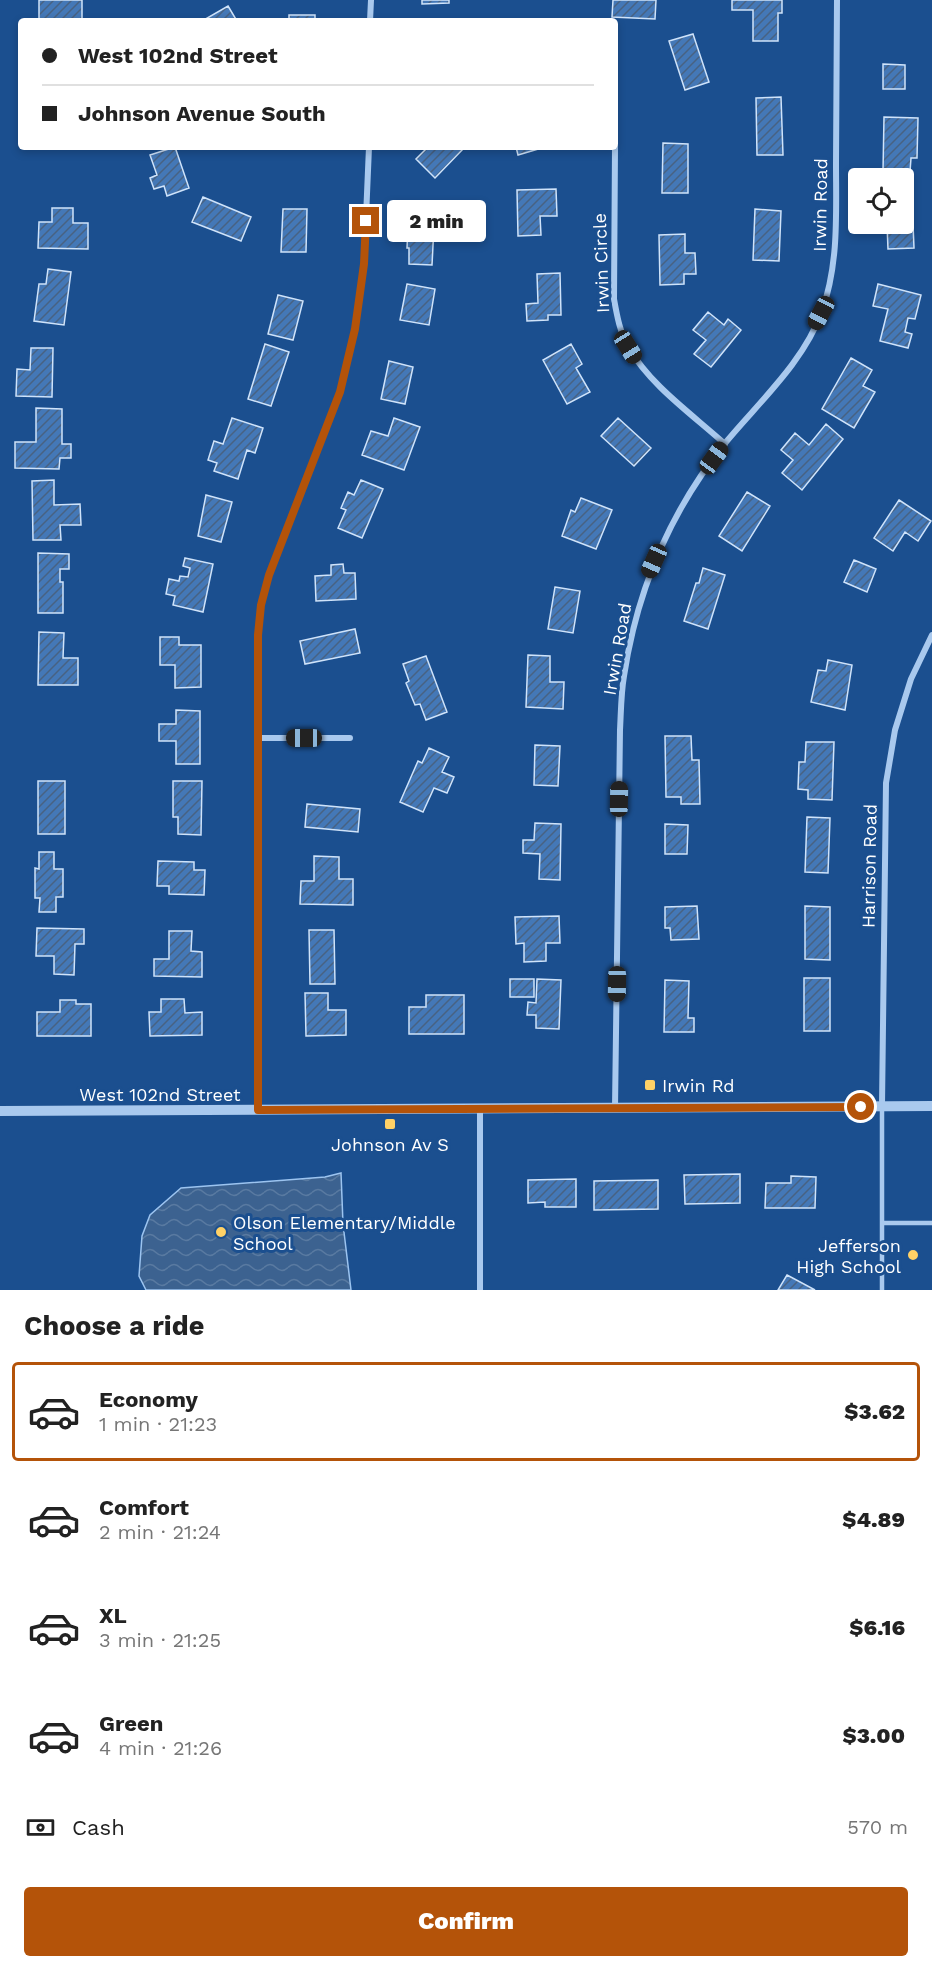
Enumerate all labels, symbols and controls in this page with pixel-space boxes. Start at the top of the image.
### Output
text: West 102nd Street [78,43,278,68]
text: Johnson Avenue South [78,101,326,126]
street label: Irwin Road [809,158,831,252]
map controls [848,168,914,234]
button: locate [848,168,914,234]
callout: 2 min [387,200,486,242]
route end [352,207,379,234]
text: 2 min [409,209,464,233]
street label: Irwin Circle [589,213,613,313]
car [805,293,837,333]
car [611,327,645,367]
car [696,438,732,478]
car [638,541,670,581]
street label: Irwin Road [599,601,635,697]
car [286,729,322,747]
car [610,781,628,817]
street label: Harrison Road [857,804,881,928]
car [608,966,626,1002]
place label: Irwin Rd [662,1075,735,1096]
marker: Irwin Rd [643,1078,657,1092]
street label: West 102nd Street [79,1084,241,1105]
route start [847,1093,874,1120]
marker: Johnson Av S [383,1117,397,1131]
place label: Johnson Av S [331,1134,449,1155]
place label: Olson Elementary/Middle School [233,1212,456,1254]
marker: Olson Elementary/Middle School [214,1225,228,1239]
place label: Jefferson High School [796,1235,901,1277]
marker: Jefferson High School [906,1248,920,1262]
text: Choose a ride [24,1310,204,1342]
icon: car [27,1385,81,1439]
text: Economy [99,1387,198,1412]
text: $3.62 [844,1399,905,1424]
text: 1 min · 21:23 [99,1412,217,1436]
icon: car [27,1493,81,1547]
text: Comfort [99,1495,189,1520]
text: $4.89 [842,1507,905,1532]
text: 2 min · 21:24 [99,1520,221,1544]
icon: car [27,1601,81,1655]
text: XL [99,1603,127,1628]
text: $6.16 [849,1615,905,1640]
text: 3 min · 21:25 [99,1628,221,1652]
icon: car [27,1709,81,1763]
text: Green [99,1711,163,1736]
text: $3.00 [843,1723,905,1748]
text: 4 min · 21:26 [99,1736,222,1760]
icon: cash [24,1811,57,1844]
text: Cash [72,1815,125,1840]
text: 570 m [847,1815,908,1839]
button: Confirm [24,1887,908,1956]

